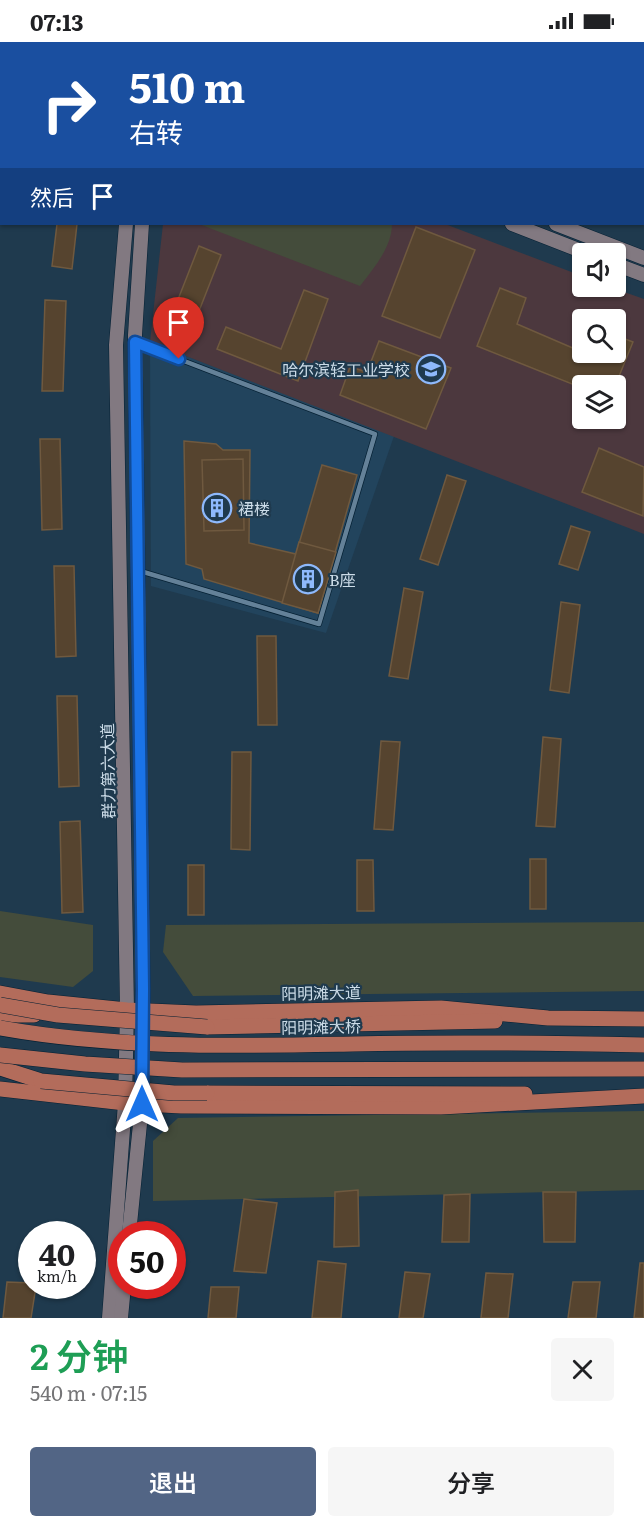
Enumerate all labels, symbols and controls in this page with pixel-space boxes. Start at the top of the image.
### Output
text: 07:13 [30,5,84,38]
text: 510 m [129,54,245,116]
icon: right [30,66,108,144]
text: 右转 [129,111,183,151]
text: 然后 [30,180,74,213]
icon: arrive [86,180,119,213]
map controls [572,243,626,429]
button: sound [572,243,626,297]
pin [153,297,204,359]
icon: arrive [162,306,195,339]
button: search [572,309,626,363]
school or university icon: 哈尔滨轻工业学校 [415,353,447,385]
place label: 哈尔滨轻工业学校 [282,357,410,381]
button: layers [572,375,626,429]
building icon: 裙楼 [201,492,233,524]
place label: 裙楼 [238,496,270,520]
building icon: B座 [292,563,324,595]
place label: B座 [329,567,356,591]
street label: 群力第六大道 [94,723,120,819]
street label: 阳明滩大道 [281,979,361,1005]
street label: 阳明滩大桥 [281,1013,361,1039]
position arrow [110,1072,174,1136]
speed limit sign: 50 [108,1221,186,1299]
text: 40 [39,1231,75,1275]
text: km/h [37,1264,77,1287]
text: 2 分钟 [30,1328,128,1381]
button: close [551,1338,614,1401]
text: 540 m · 07:15 [30,1377,147,1407]
button: 退出 [30,1447,316,1516]
button: 分享 [328,1447,614,1516]

